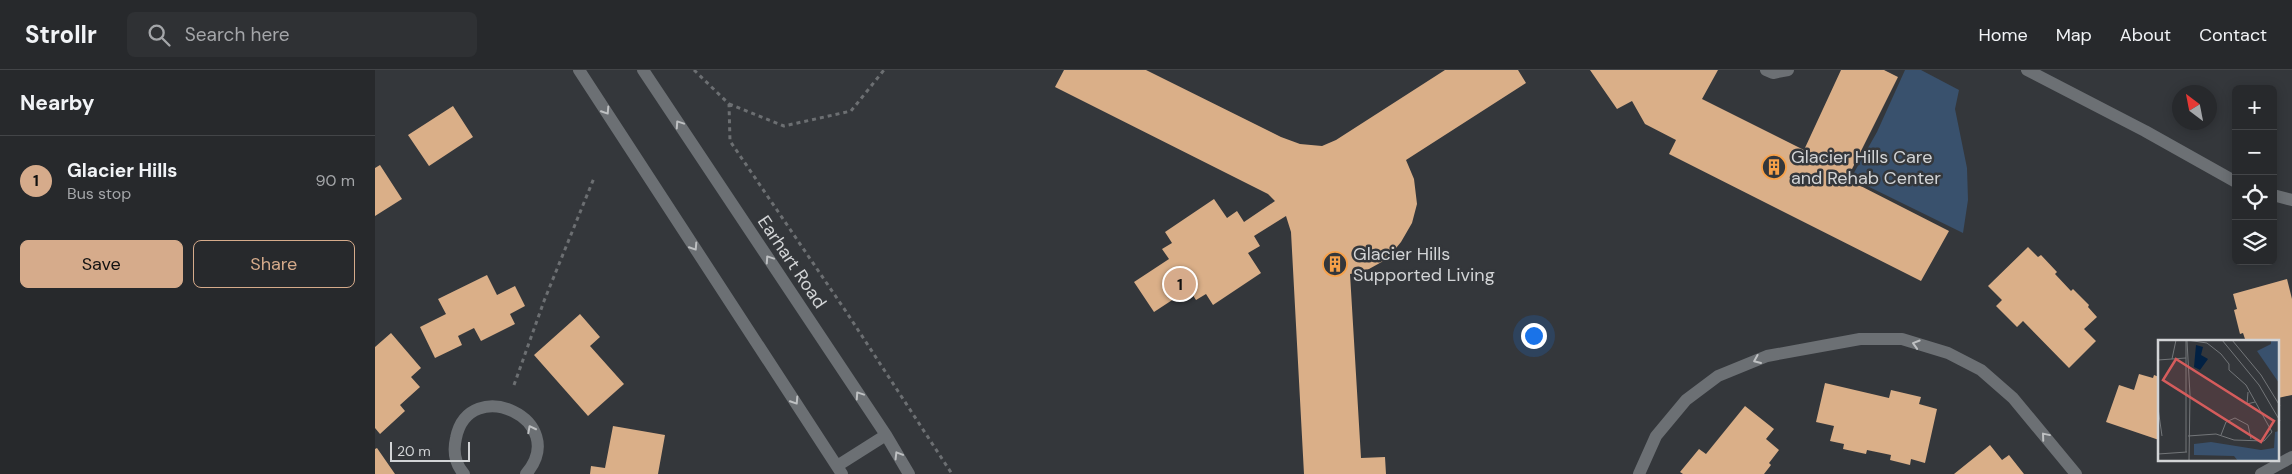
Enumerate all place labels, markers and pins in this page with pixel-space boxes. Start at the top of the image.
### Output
place label: Glacier Hills Care and Rehab Center [1791,145,1941,190]
building icon: Glacier Hills Care and Rehab Center [1761,154,1787,180]
place label: Glacier Hills Supported Living [1353,242,1495,287]
building icon: Glacier Hills Supported Living [1322,251,1348,277]
pin: 1 [1164,265,1196,303]

